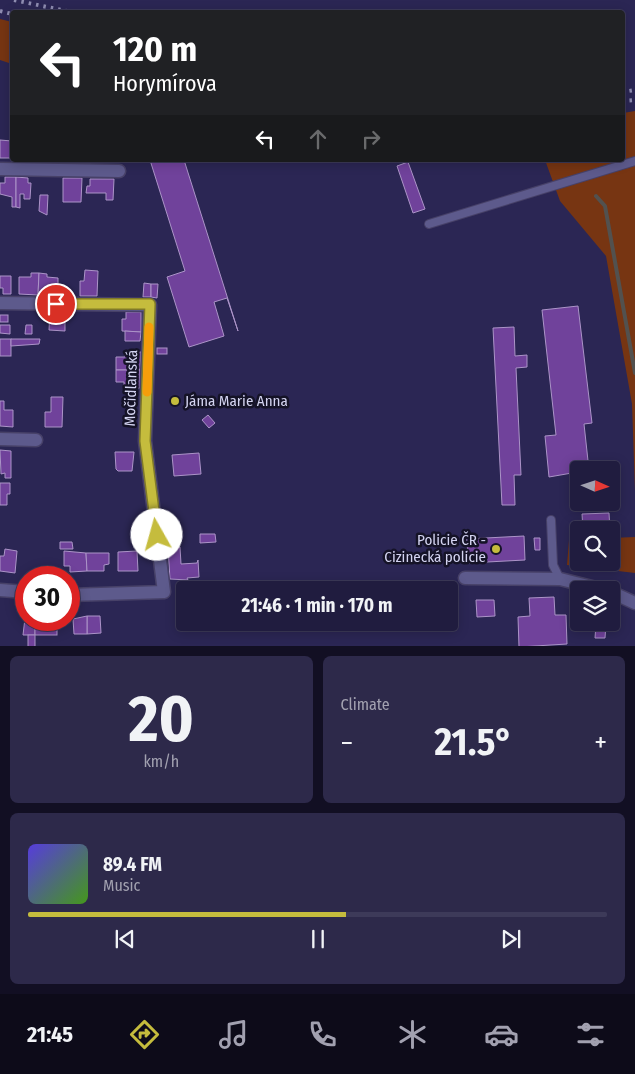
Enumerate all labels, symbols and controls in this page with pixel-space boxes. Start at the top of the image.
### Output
text: 120 m [113,28,197,70]
icon: left [30,30,95,95]
text: Horymírova [113,70,217,97]
icon: left [251,125,279,153]
icon: ahead [304,125,332,153]
icon: right [357,125,385,153]
pin [35,283,77,325]
icon: arrive [42,290,70,318]
street label: Močidlanská [121,349,141,427]
place label: Jáma Marie Anna [185,392,288,410]
marker: Jáma Marie Anna [169,395,181,407]
north arrow [570,461,620,511]
map controls [570,461,620,631]
position arrow [130,508,182,560]
button: search [570,521,620,571]
place label: Policie ČR - Cizinecká policie [384,531,486,566]
marker: Policie ČR - Cizinecká policie [490,543,502,555]
speed limit sign: 30 [15,566,80,631]
button: layers [570,581,620,631]
text: 21:46 · 1 min · 170 m [241,594,393,617]
text: 20 [128,680,194,758]
text: Climate [341,695,390,714]
text: 21.5° [435,719,513,765]
text: − [341,726,353,759]
text: + [594,726,607,759]
text: km/h [143,752,179,771]
text: 89.4 FM [103,853,162,876]
text: Music [103,876,140,895]
icon: previous [111,925,139,953]
icon: pause [304,925,332,953]
icon: next [497,925,525,953]
icon: directions [127,1017,162,1052]
icon: music [216,1017,251,1052]
icon: phone [305,1017,340,1052]
icon: climate [395,1017,430,1052]
icon: car [484,1017,519,1052]
icon: filters [573,1017,608,1052]
text: 21:45 [27,1021,73,1048]

